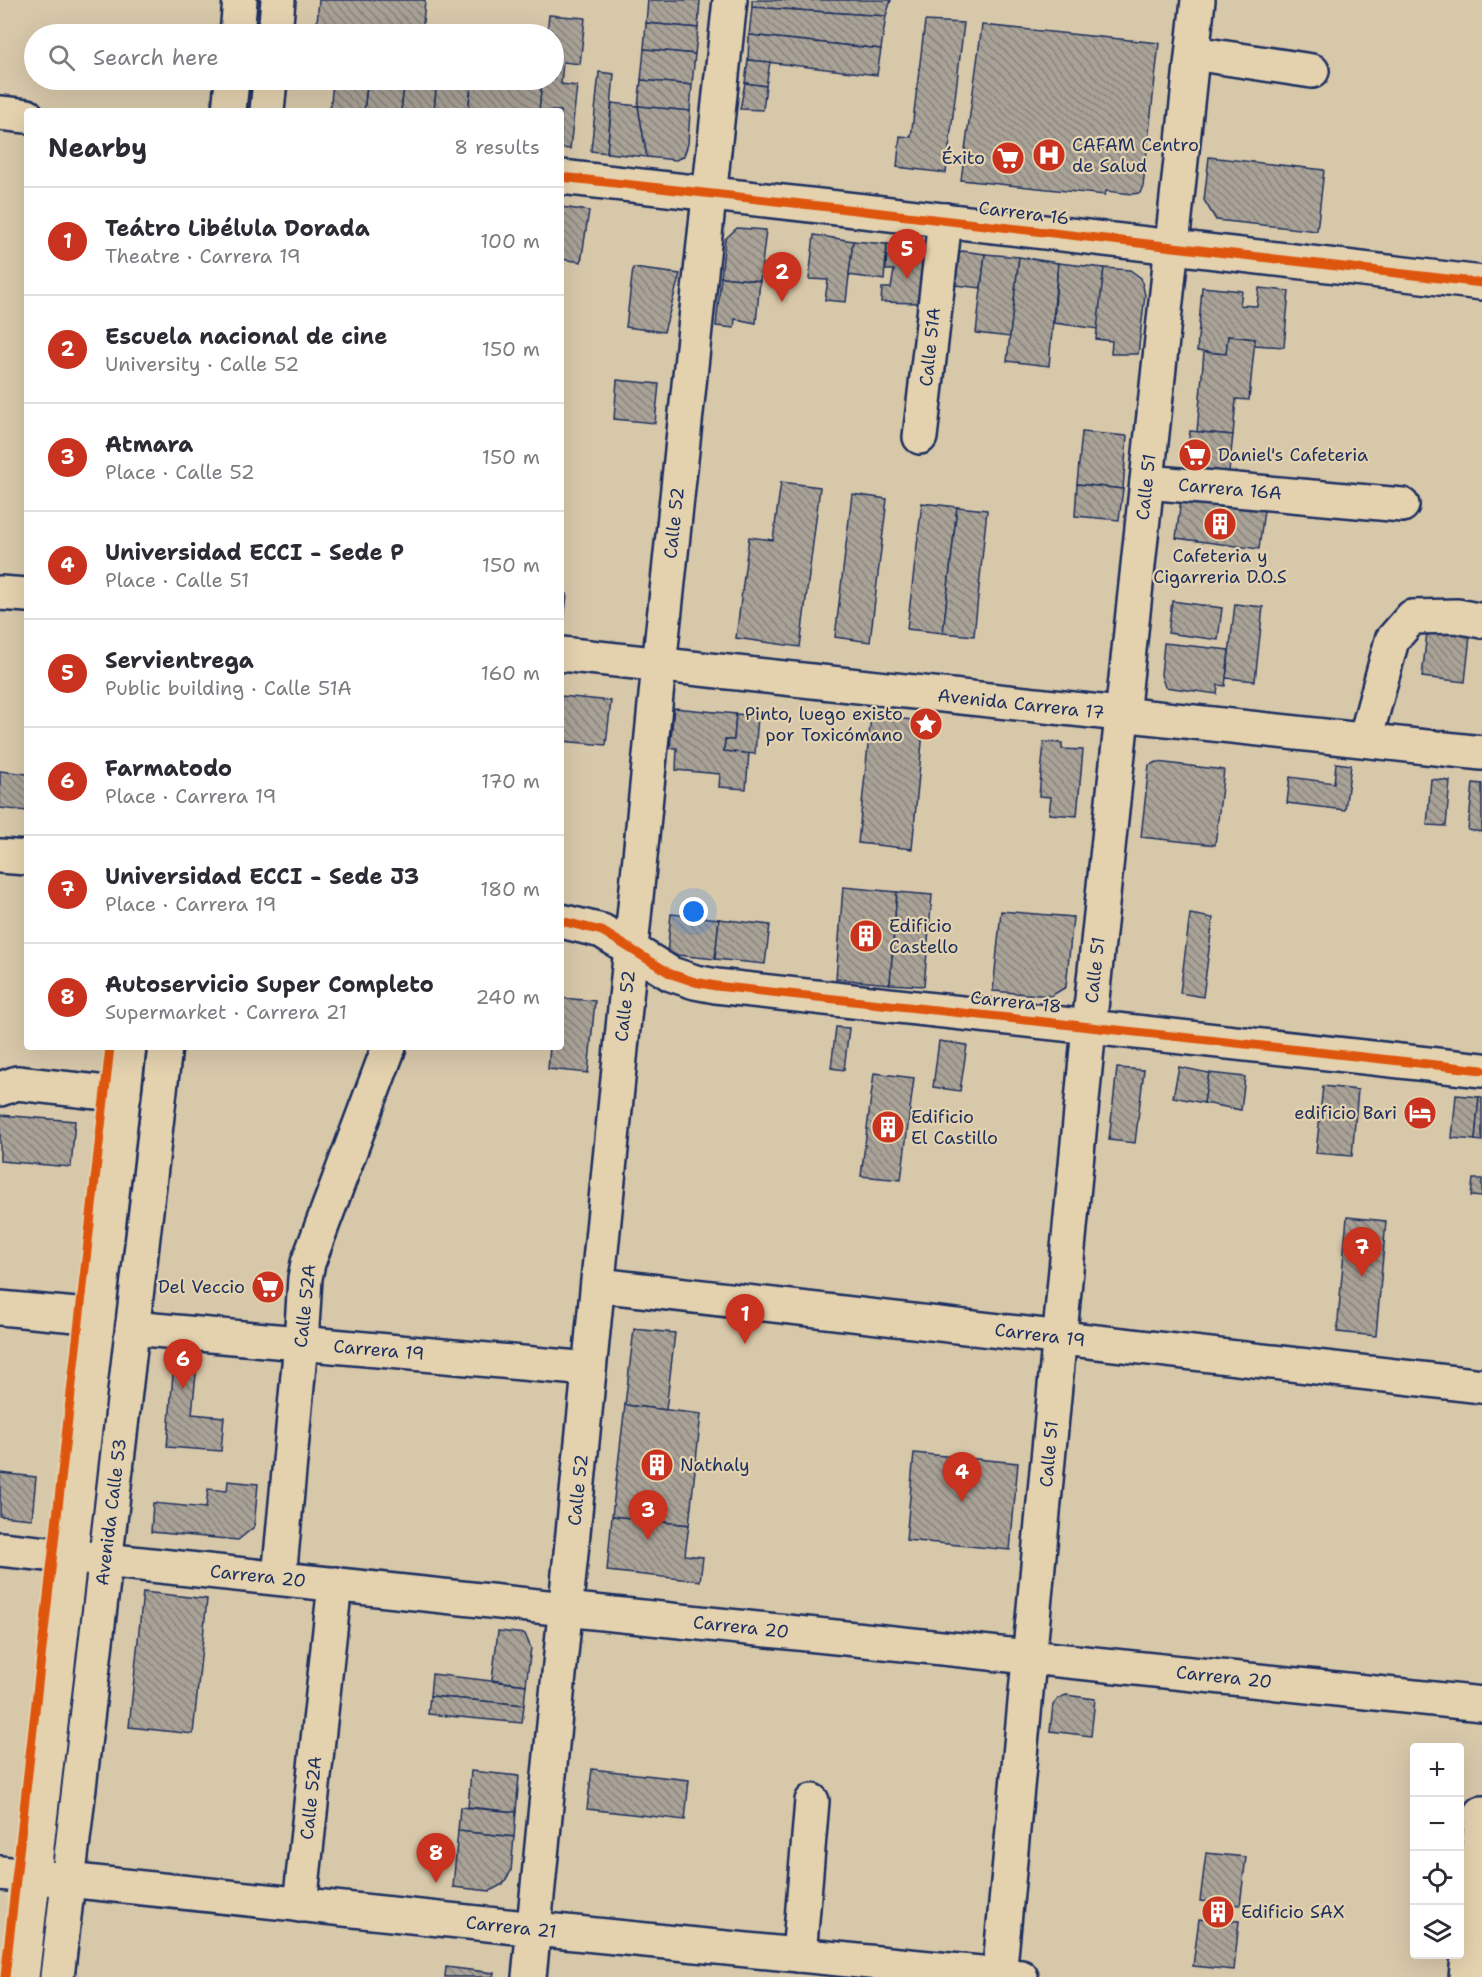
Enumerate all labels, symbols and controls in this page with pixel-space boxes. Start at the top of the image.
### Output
search box [24,24,564,90]
icon: search [45,41,78,74]
text: Search here [93,43,219,72]
text: Nearby [48,130,147,165]
place label: CAFAM Centro de Salud [1072,133,1199,178]
text: 8 results [454,134,540,160]
hospital icon: CAFAM Centro de Salud [1031,137,1067,173]
supermarket icon: Éxito [990,140,1026,176]
place label: Éxito [941,146,985,170]
street label: Carrera 16 [977,196,1071,230]
text: Teátro Libélula Dorada [105,214,370,243]
text: 1 [63,228,72,254]
text: 100 m [480,228,540,254]
pin: 5 [888,230,926,279]
text: Theatre · Carrera 19 [105,243,301,269]
pin: 2 [762,252,802,302]
street label: Calle 51A [914,306,946,388]
text: Escuela nacional de cine [105,322,387,351]
text: 2 [61,336,75,362]
text: 150 m [482,336,540,362]
text: University · Calle 52 [105,351,299,377]
text: Atmara [105,430,193,459]
supermarket icon: Daniel's Cafeteria [1177,437,1213,473]
place label: Daniel's Cafeteria [1218,443,1368,467]
text: 3 [61,444,75,470]
text: 150 m [482,444,540,470]
street label: Calle 51 [1131,453,1161,521]
text: Place · Calle 52 [105,459,255,485]
street label: Carrera 16A [1177,473,1283,505]
street label: Calle 52 [658,486,690,560]
building icon: Cafeteria y Cigarreria D.O.S [1202,506,1238,542]
text: Universidad ECCI - Sede P [105,538,404,567]
place label: Cafeteria y Cigarreria D.O.S [1153,544,1287,589]
text: 4 [61,552,75,578]
text: 150 m [482,552,540,578]
text: Place · Calle 51 [105,567,249,593]
text: Servientrega [105,646,254,675]
text: 5 [61,660,74,686]
text: 160 m [481,660,540,686]
text: Public building · Calle 51A [105,675,352,701]
street label: Avenida Carrera 17 [936,683,1106,725]
place label: Pinto, luego existo por Toxicómano [745,702,903,747]
place icon: Pinto, luego existo por Toxicómano [908,706,944,742]
text: Farmatodo [105,754,232,783]
text: 6 [61,768,75,794]
text: 170 m [481,768,540,794]
text: Place · Carrera 19 [105,783,276,809]
text: Universidad ECCI - Sede J3 [105,862,419,891]
text: 7 [61,876,75,902]
text: 180 m [480,876,540,902]
text: Place · Carrera 19 [105,891,276,917]
your location [679,897,708,926]
place label: Edificio Castello [889,914,958,959]
building icon: Edificio Castello [848,918,884,954]
street label: Calle 51 [1080,936,1110,1004]
street label: Calle 52 [609,969,641,1043]
text: Autoservicio Super Completo [105,970,434,999]
text: 8 [61,984,75,1010]
text: 240 m [475,984,540,1010]
street label: Carrera 18 [969,985,1063,1019]
text: Supermarket · Carrera 21 [105,999,347,1025]
hotel icon: edificio Bari [1402,1095,1438,1131]
place label: edificio Bari [1294,1101,1397,1125]
place label: Edificio El Castillo [911,1105,998,1150]
building icon: Edificio El Castillo [870,1109,906,1145]
pin: 7 [1342,1228,1382,1277]
street label: Calle 52A [289,1263,321,1349]
supermarket icon: Del Veccio [250,1269,286,1305]
place label: Del Veccio [158,1275,245,1299]
pin: 1 [726,1294,764,1344]
street label: Carrera 19 [993,1318,1087,1352]
street label: Carrera 19 [333,1334,425,1366]
pin: 6 [164,1340,202,1389]
street label: Calle 51 [1034,1420,1064,1488]
street label: Avenida Calle 53 [90,1437,132,1587]
building icon: Nathaly [639,1447,675,1483]
pin: 4 [942,1452,982,1502]
street label: Calle 52 [562,1453,594,1527]
place label: Nathaly [680,1453,750,1477]
pin: 3 [628,1490,668,1540]
street label: Carrera 20 [209,1559,307,1593]
street label: Carrera 20 [692,1610,790,1644]
street label: Carrera 20 [1175,1660,1273,1694]
map controls [1410,1743,1464,1959]
button: + [1410,1743,1464,1797]
street label: Calle 52A [295,1755,327,1841]
button: − [1410,1797,1464,1851]
pin: 8 [416,1834,456,1883]
button: locate [1410,1851,1464,1905]
building icon: Edificio SAX [1200,1894,1236,1930]
place label: Edificio SAX [1241,1900,1344,1924]
button: layers [1410,1905,1464,1959]
street label: Carrera 21 [465,1910,557,1944]

